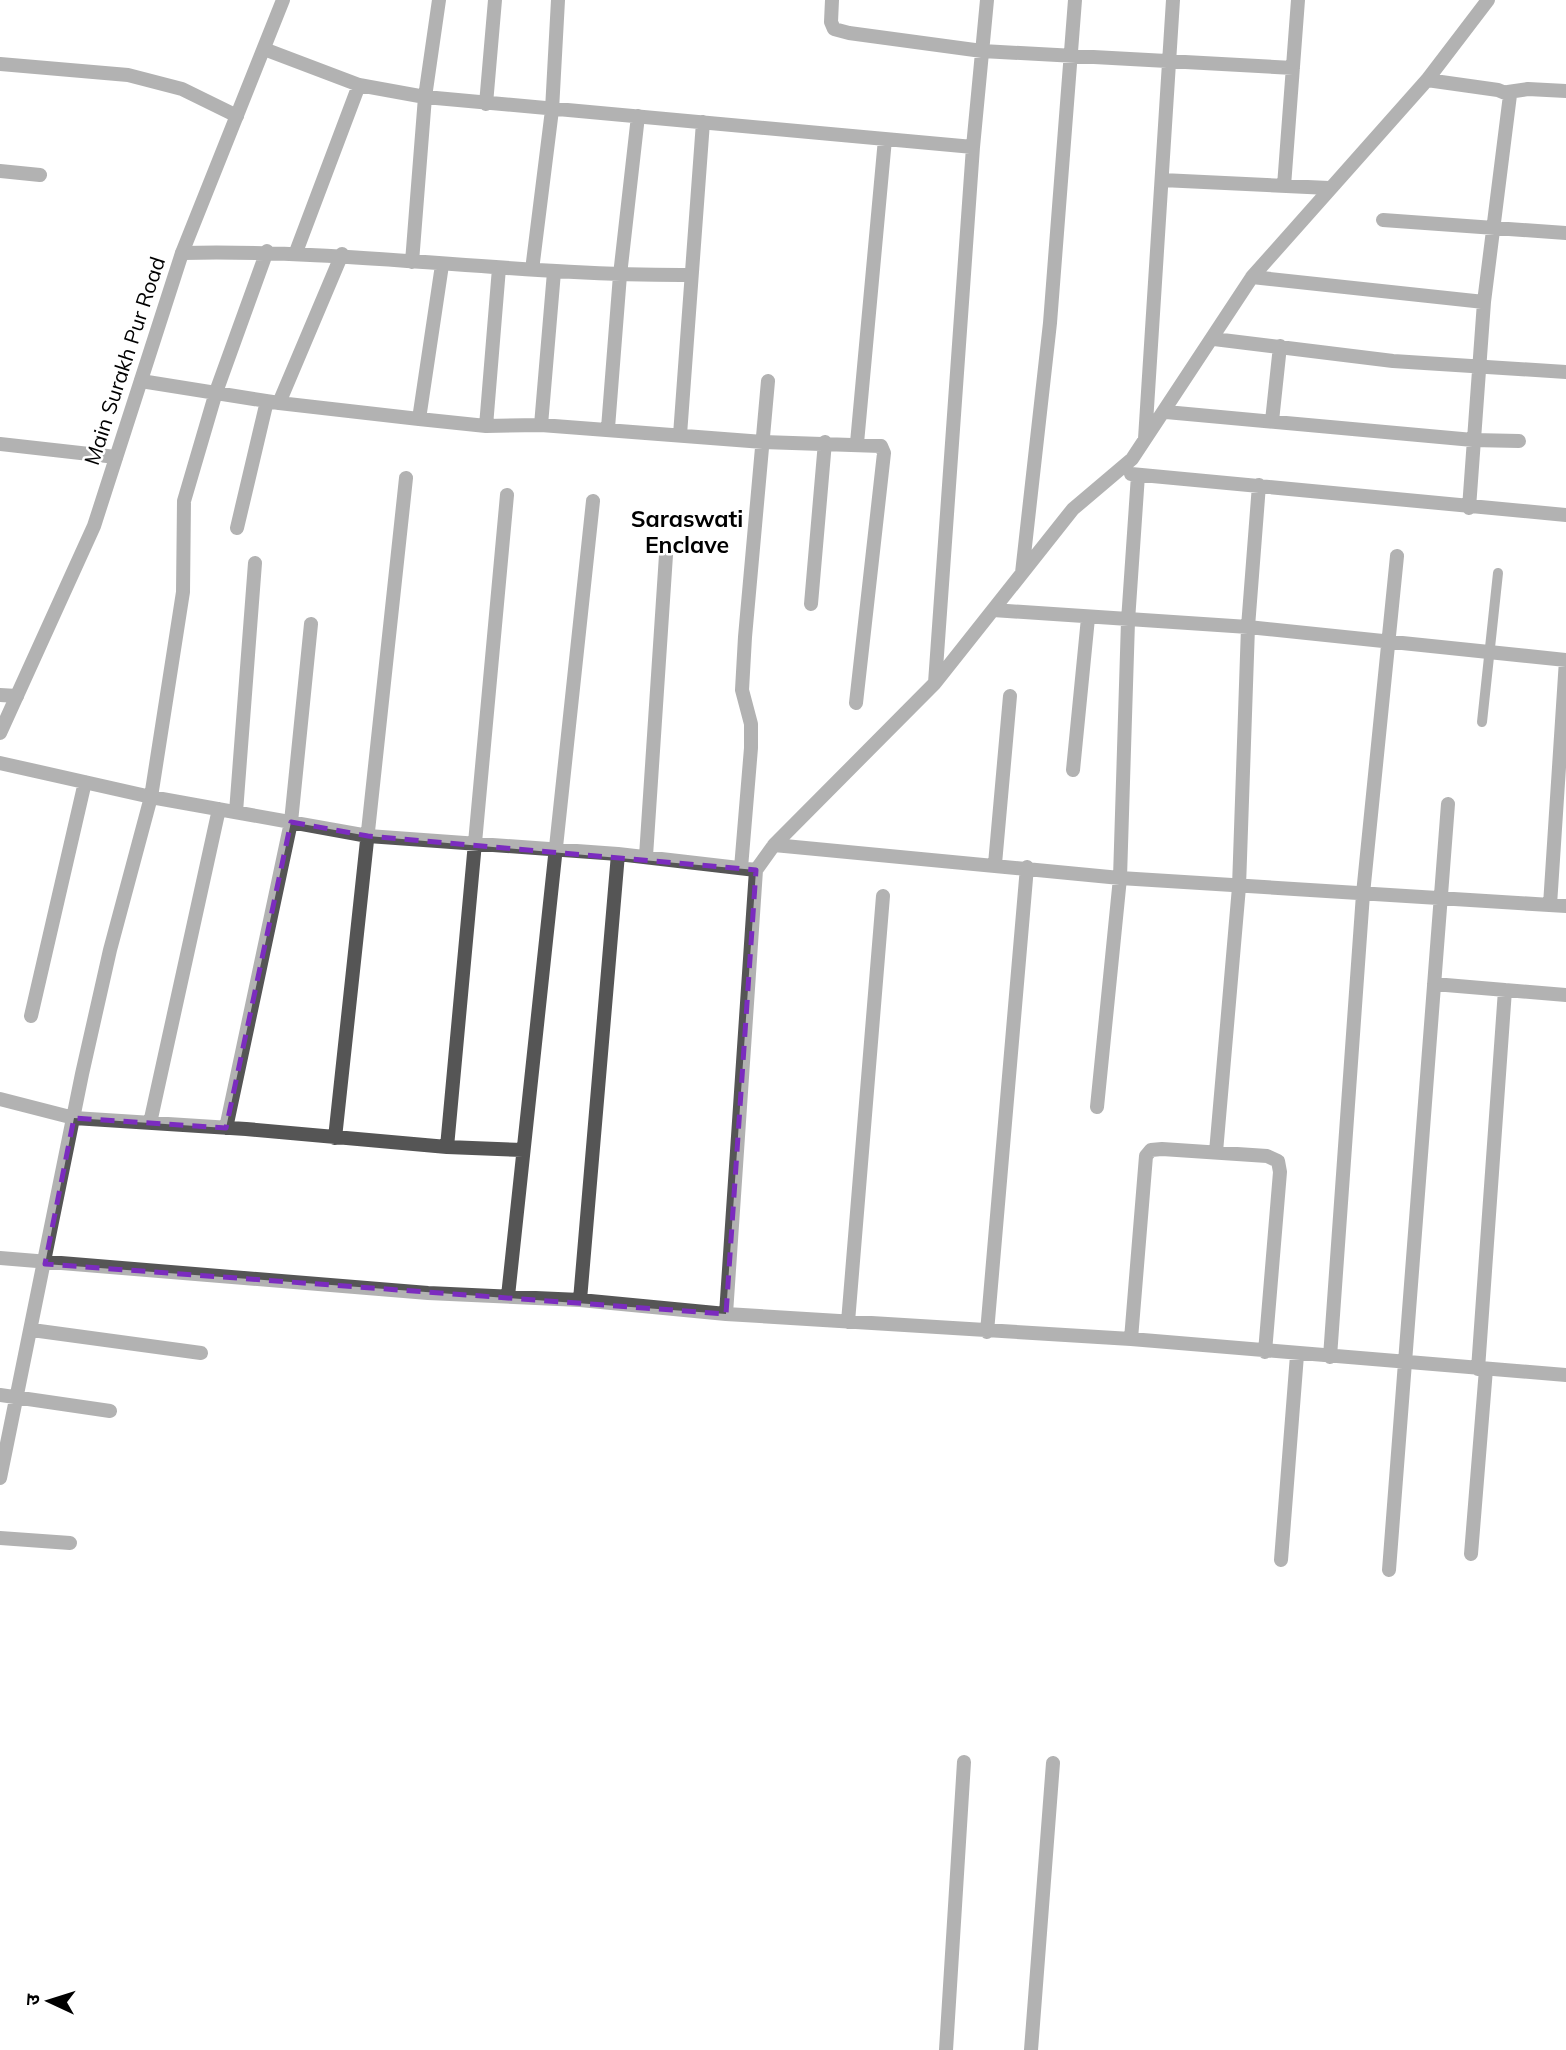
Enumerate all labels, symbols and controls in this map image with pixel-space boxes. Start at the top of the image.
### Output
street label: Main Surakh Pur Road [78,253,170,468]
district label: Saraswati Enclave [631,504,743,559]
north arrow [14,1966,84,2036]
text: उ [20,1993,44,2006]

